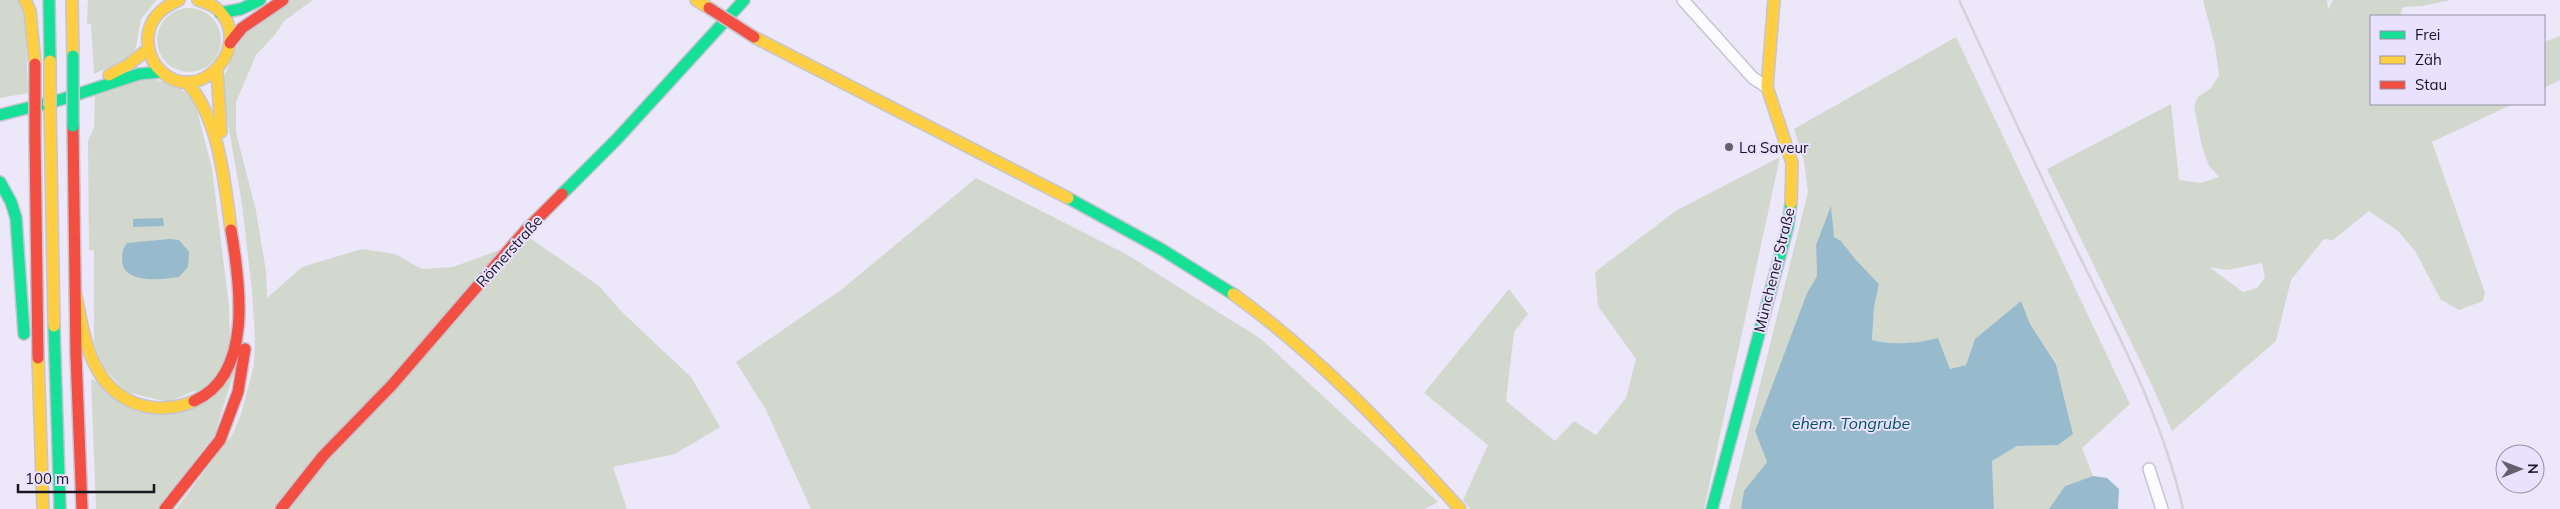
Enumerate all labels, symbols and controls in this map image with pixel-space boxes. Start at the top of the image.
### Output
legend [2370,15,2545,105]
text: Frei [2415,25,2440,44]
text: Zäh [2415,50,2442,69]
text: Stau [2415,75,2447,94]
place label: La Saveur [1739,138,1809,157]
marker: La Saveur [1723,141,1735,153]
street label: Münchener Straße [1749,206,1799,334]
street label: Römerstraße [472,211,546,291]
water label: ehem. Tongrube [1792,413,1911,433]
north arrow [2495,444,2545,494]
scale bar [18,462,154,494]
text: N [2524,463,2542,474]
text: 100 m [25,469,69,488]

